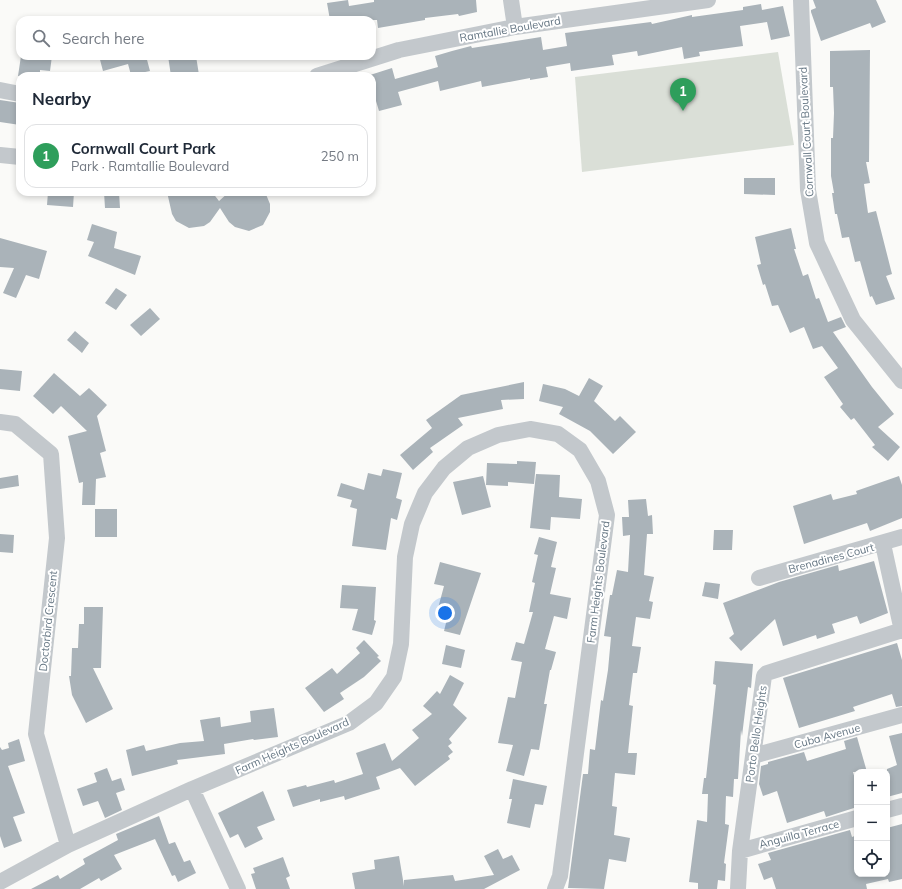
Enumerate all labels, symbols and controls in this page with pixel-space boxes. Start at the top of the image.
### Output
street label: Ramtallie Boulevard [458,13,562,45]
search box [16,16,376,60]
icon: search [30,27,52,49]
text: Search here [62,29,144,48]
street label: Cornwall Court Boulevard [796,67,816,197]
pin: 1 [670,78,696,111]
text: Nearby [32,88,91,109]
text: Cornwall Court Park [71,139,216,158]
text: 1 [42,148,50,164]
text: 250 m [321,148,359,164]
text: Park · Ramtallie Boulevard [71,158,229,174]
street label: Farm Heights Boulevard [584,520,612,644]
street label: Brenadines Court [787,540,876,576]
street label: Doctorbird Crescent [36,570,60,672]
your location [435,603,455,623]
street label: Porto Bello Heights [742,685,770,783]
street label: Farm Heights Boulevard [233,715,351,777]
street label: Cuba Avenue [792,720,862,752]
map controls [854,769,890,877]
button: + [854,769,890,805]
button: − [854,805,890,841]
street label: Anguilla Terrace [757,817,841,851]
button: locate [854,841,890,877]

